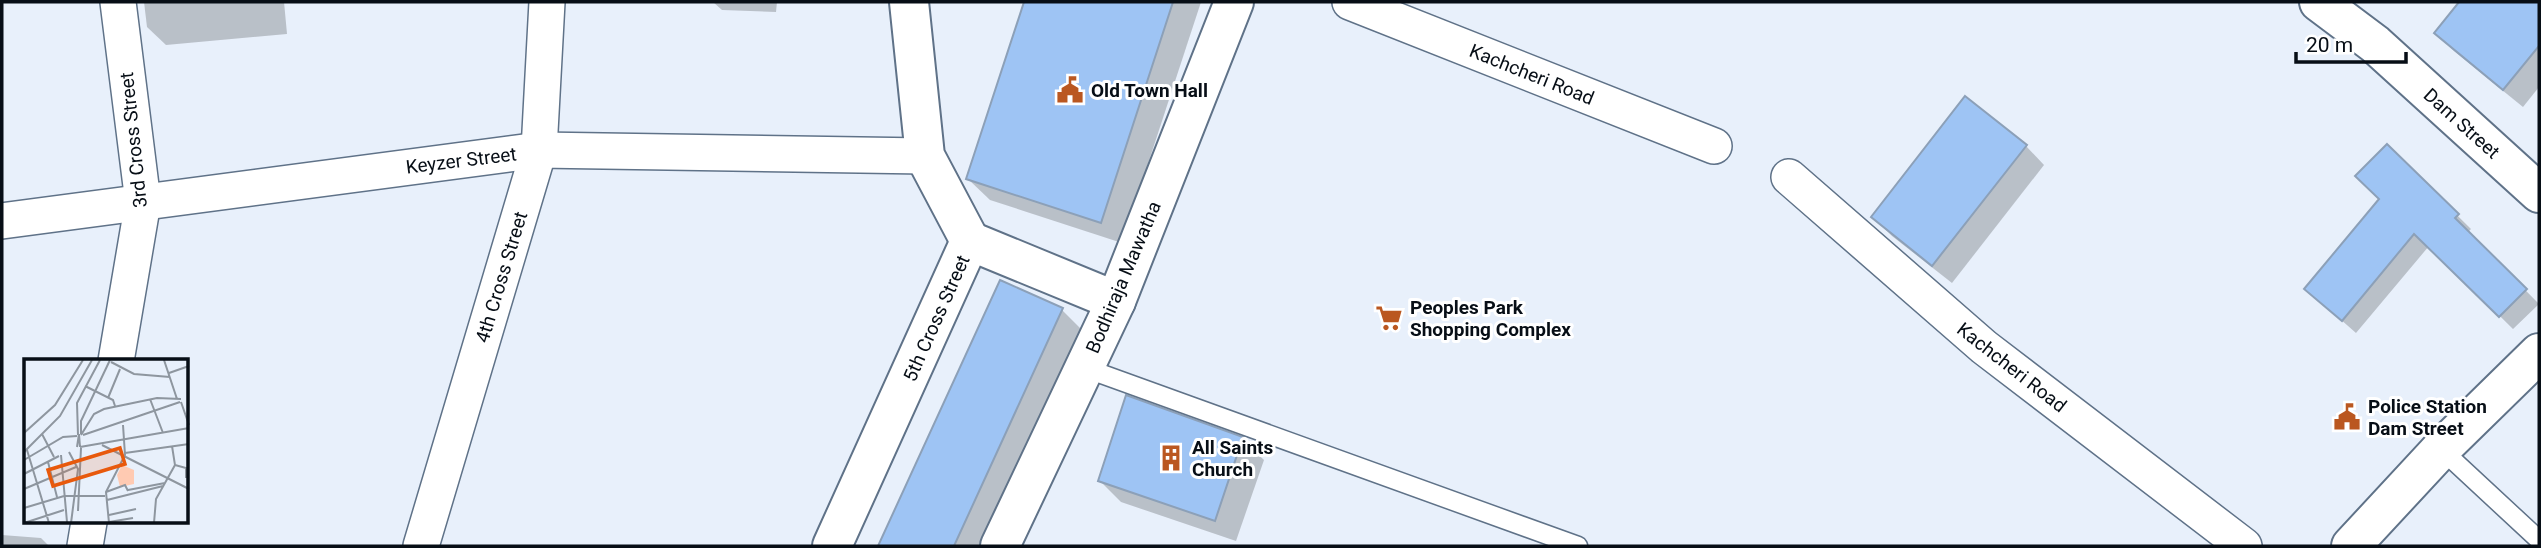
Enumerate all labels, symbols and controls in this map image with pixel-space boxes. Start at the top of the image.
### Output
scale bar [2296,21,2406,65]
text: 20 m [2306,33,2353,57]
street label: Kachcheri Road [1466,39,1598,110]
street label: 3rd Cross Street [115,71,152,209]
public building icon: Old Town Hall [1055,75,1085,105]
place label: Old Town Hall [1091,79,1208,102]
street label: Dam Street [2419,83,2504,163]
street label: Keyzer Street [404,142,518,179]
street label: Bodhiraja Mawatha [1081,198,1166,357]
street label: 4th Cross Street [471,209,532,346]
street label: 5th Cross Street [898,251,975,385]
place label: Peoples Park Shopping Complex [1410,296,1571,341]
supermarket icon: Peoples Park Shopping Complex [1374,303,1404,333]
street label: Kachcheri Road [1952,318,2071,417]
inset map [24,359,189,524]
place label: Police Station Dam Street [2368,395,2487,440]
public building icon: Police Station Dam Street [2332,402,2362,432]
place label: All Saints Church [1192,436,1274,481]
building icon: All Saints Church [1156,443,1186,473]

